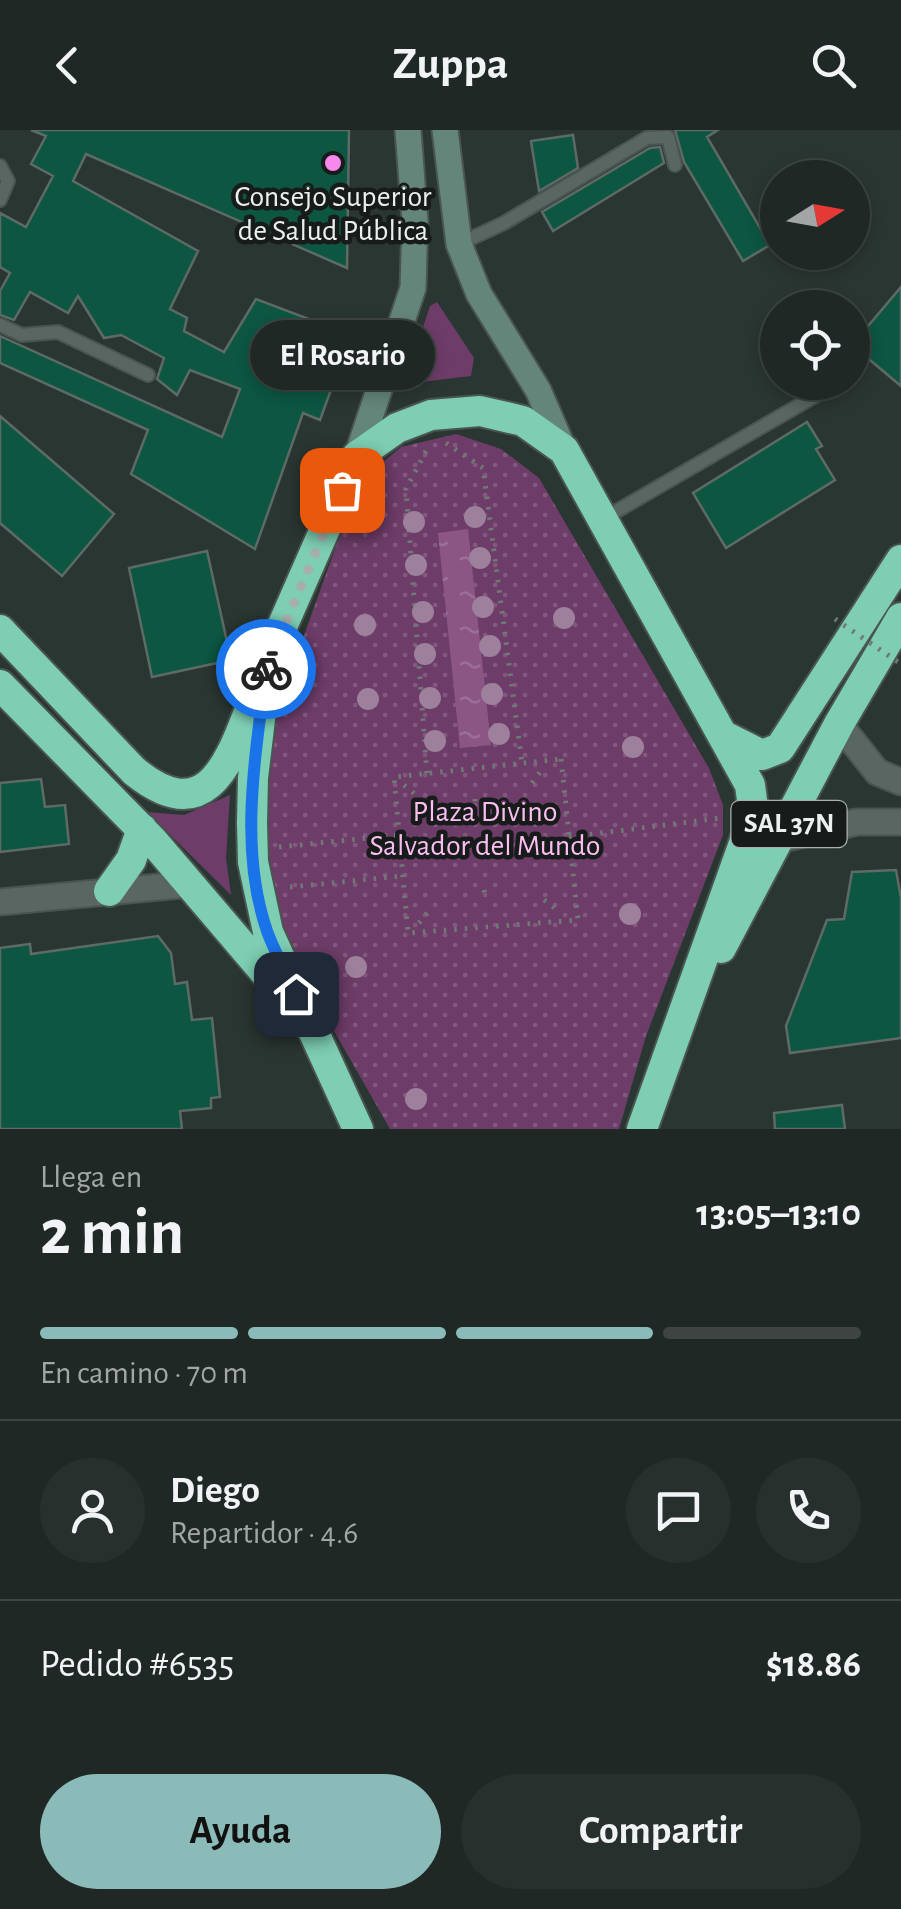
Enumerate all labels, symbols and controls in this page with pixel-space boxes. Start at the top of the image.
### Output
icon: back [40,38,95,93]
icon: search [806,38,861,93]
text: Zuppa [393,42,508,87]
marker: Consejo Superior de Salud Pública [322,152,344,174]
north arrow [760,160,870,270]
map controls [760,160,870,400]
place label: Consejo Superior de Salud Pública [234,182,432,246]
button: locate [760,290,870,400]
callout: El Rosario [250,320,434,390]
text: El Rosario [279,339,406,371]
pin [300,448,385,533]
icon: bag [315,463,370,518]
courier [216,619,316,719]
icon: bike [239,642,294,697]
park label: Plaza Divino Salvador del Mundo [370,797,601,861]
road number: SAL 37N [732,801,846,847]
pin [254,952,339,1037]
icon: home [269,967,324,1022]
text: Llega en [40,1161,142,1193]
text: 13:05–13:10 [696,1195,861,1233]
text: 2 min [40,1201,184,1266]
text: En camino · 70 m [40,1357,248,1389]
button: person [40,1458,145,1563]
button: chat [626,1458,731,1563]
button: phone [756,1458,861,1563]
text: Diego [170,1472,260,1510]
text: Repartidor · 4.6 [170,1517,358,1549]
text: Pedido #6535 [40,1646,234,1684]
text: $18.86 [766,1646,861,1684]
button: Ayuda [40,1774,441,1889]
button: Compartir [461,1774,861,1889]

